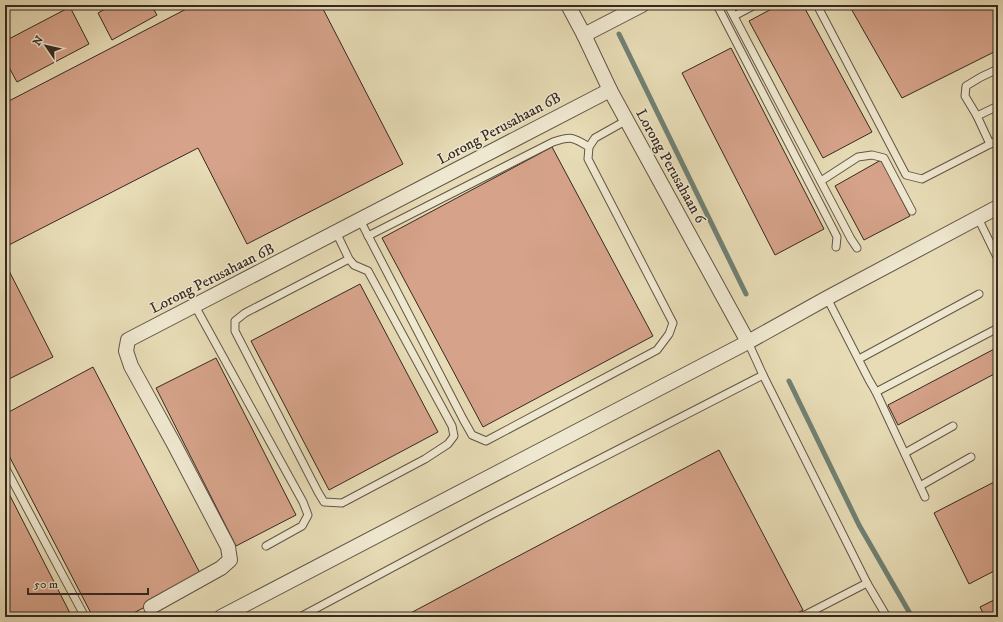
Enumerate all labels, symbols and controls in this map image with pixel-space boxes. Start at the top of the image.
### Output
north arrow [26,26,66,66]
text: N [30,33,47,49]
street label: Lorong Perusahaan 6B [434,88,564,169]
street label: Lorong Perusahaan 6 [631,106,710,228]
street label: Lorong Perusahaan 6B [147,239,278,318]
scale bar [28,570,148,596]
text: 50 m [34,577,58,592]

